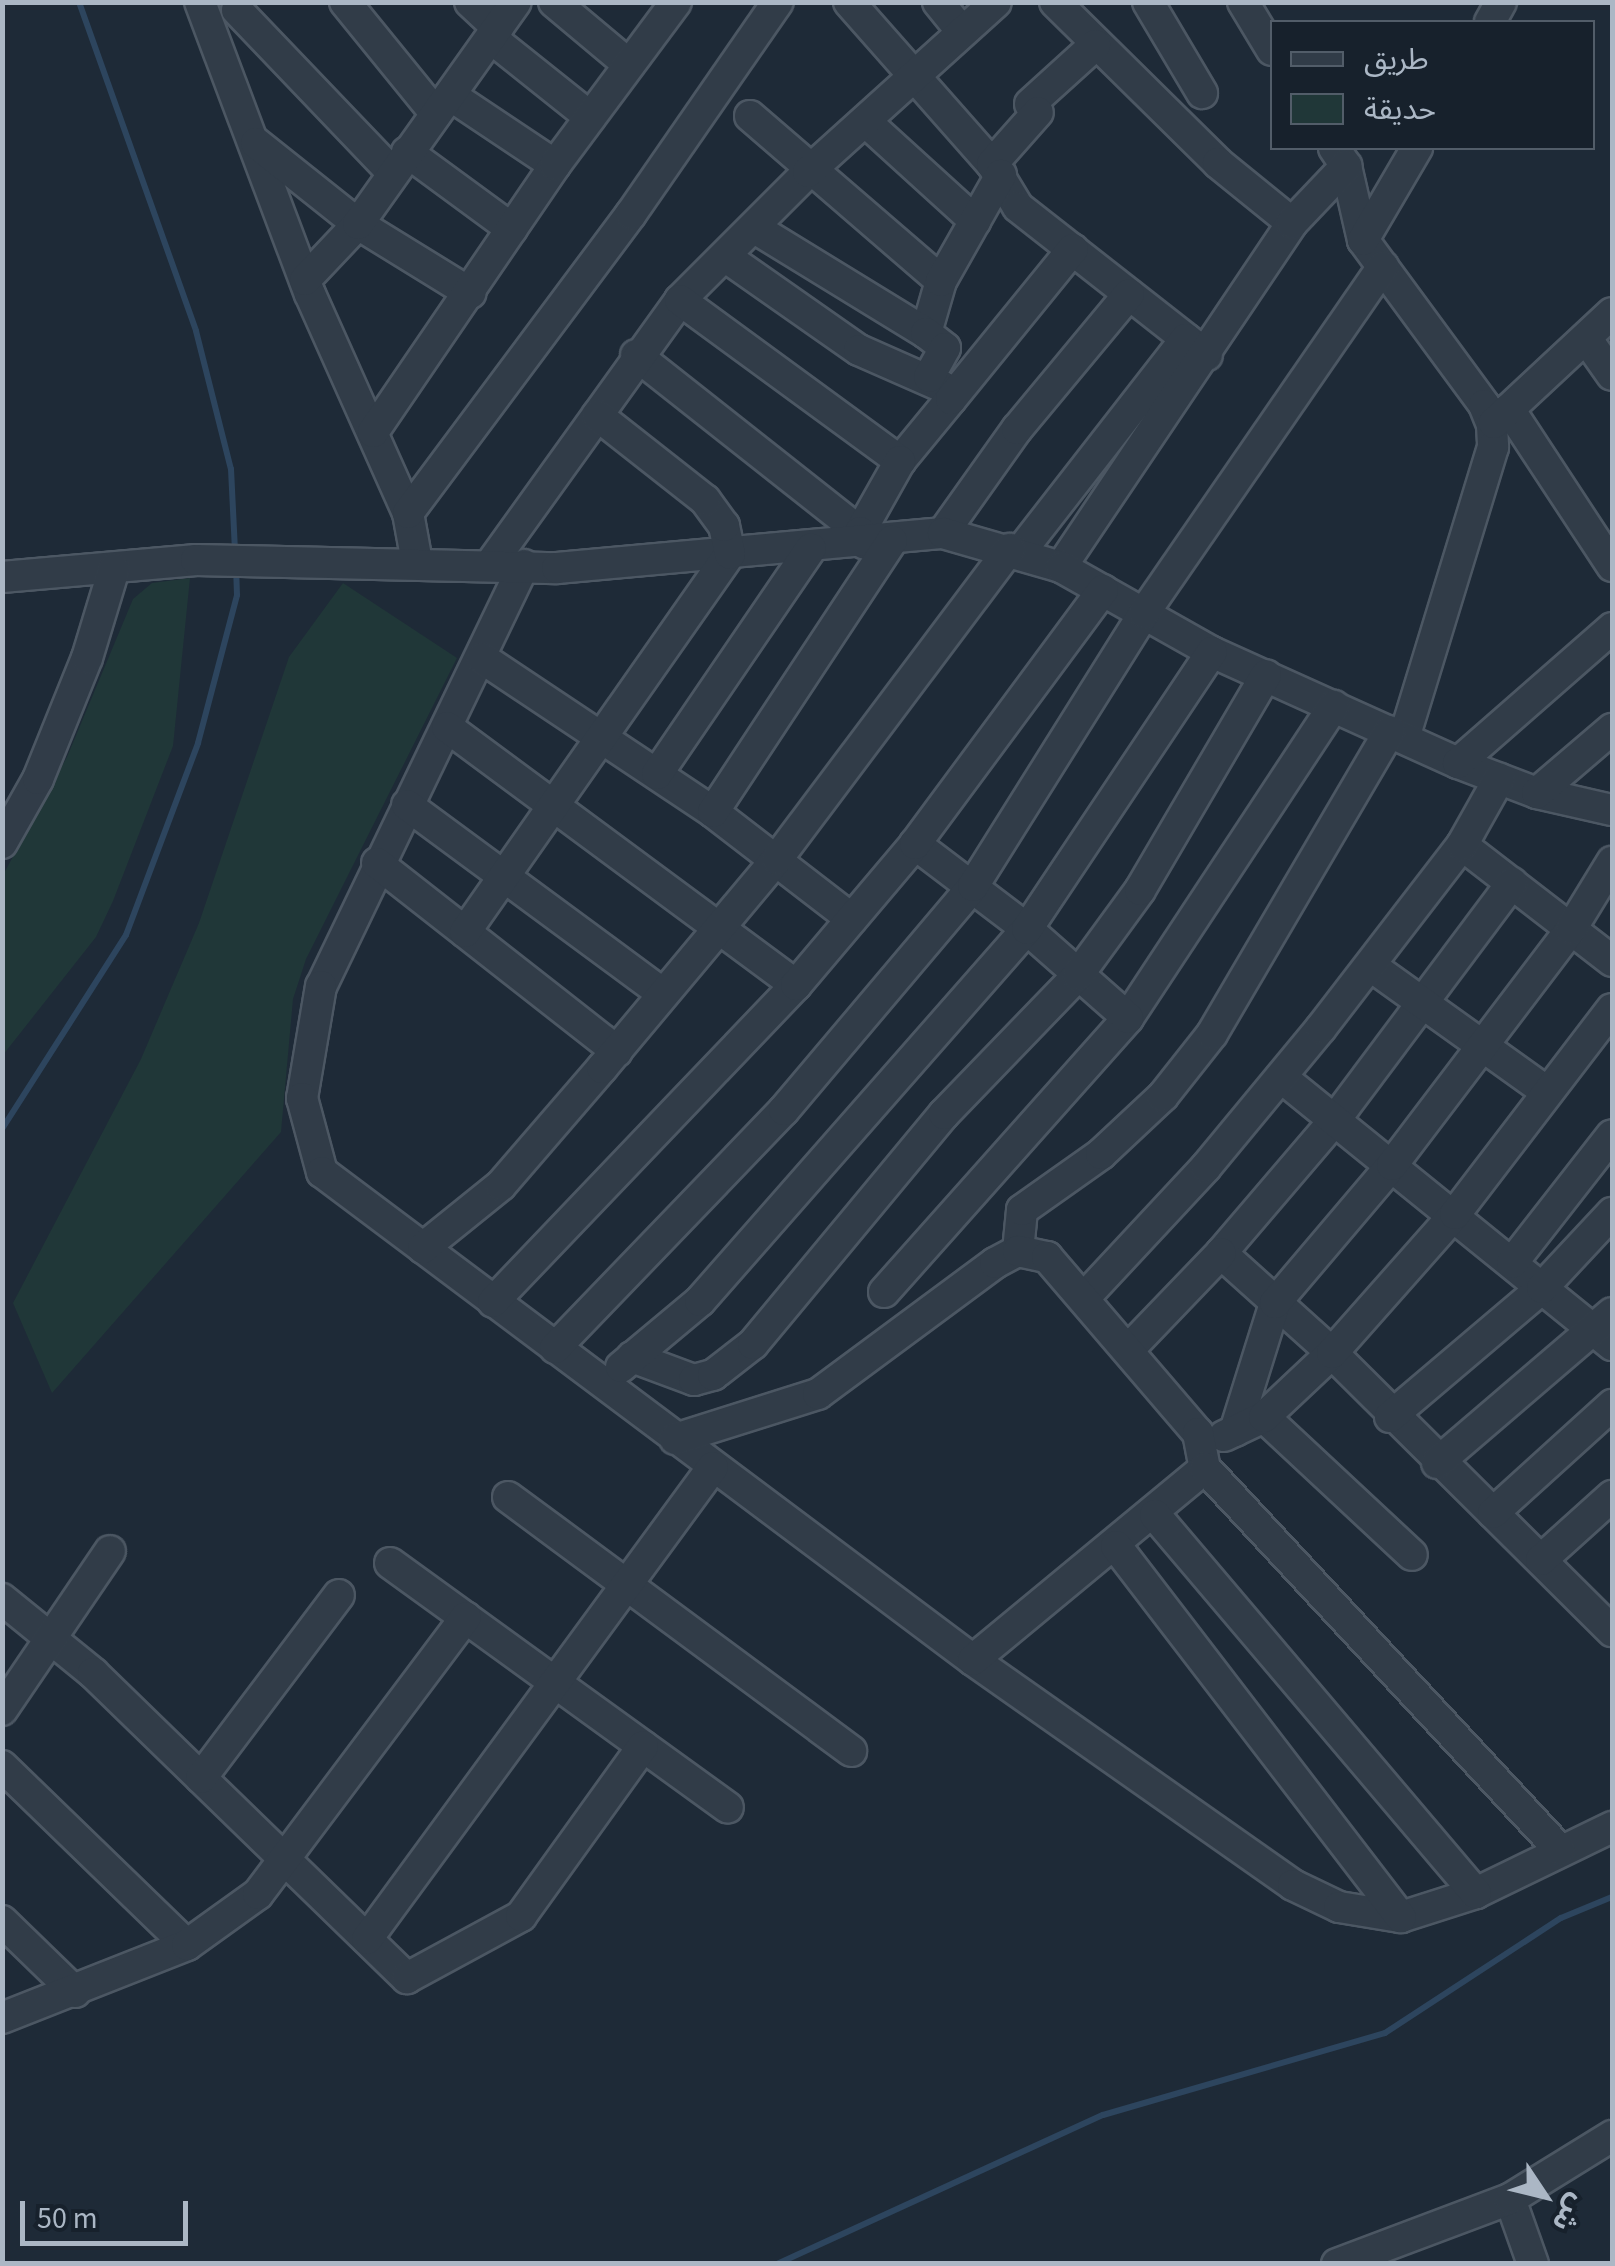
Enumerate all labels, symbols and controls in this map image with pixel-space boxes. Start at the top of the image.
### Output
legend [1270,20,1595,150]
text: طريق [1364,38,1429,81]
text: حديقة [1364,88,1436,131]
north arrow [1495,2146,1595,2246]
scale bar [25,2181,192,2243]
text: ش [1542,2186,1597,2240]
text: 50 m [37,2197,98,2240]

